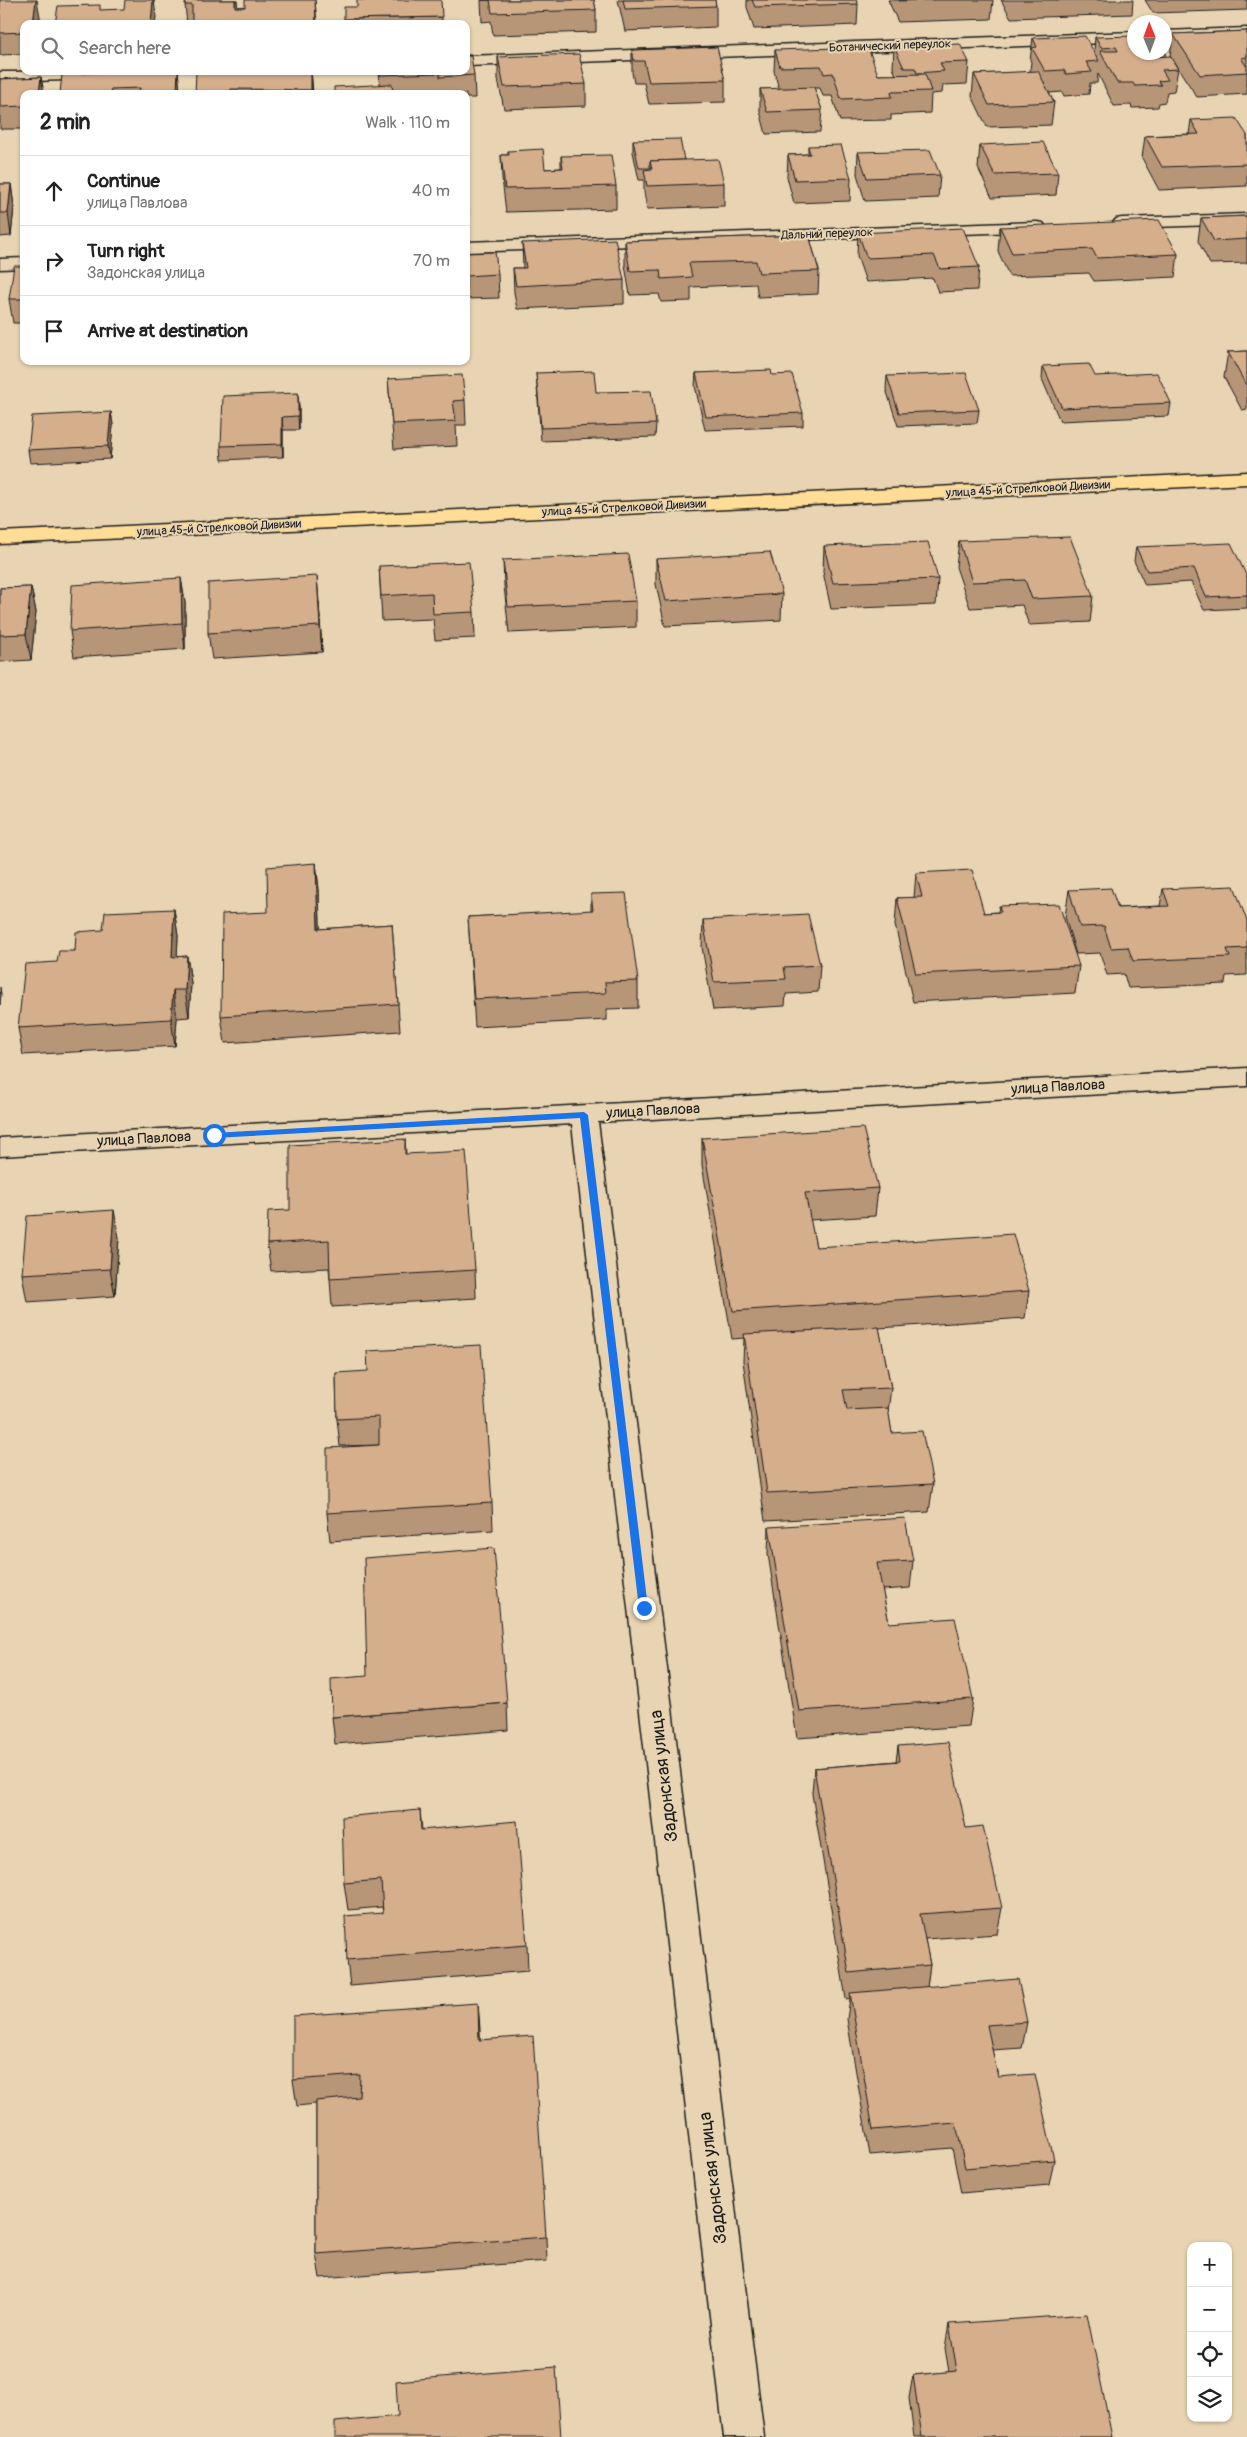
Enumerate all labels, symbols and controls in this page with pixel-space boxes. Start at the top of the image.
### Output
north arrow [1127,15,1172,60]
search box [20,20,470,75]
icon: search [38,34,66,62]
text: Search here [78,36,171,60]
street label: Ботанический переулок [829,36,951,56]
text: 2 min [40,109,90,136]
text: Walk · 110 m [365,113,450,133]
text: Continue [87,169,160,193]
icon: ahead [40,177,68,205]
text: 40 m [412,181,450,201]
text: улица Павлова [87,193,188,213]
street label: Дальний переулок [780,225,873,243]
text: Turn right [87,239,165,263]
icon: right [40,247,68,275]
text: 70 m [413,251,450,271]
text: Задонская улица [87,263,205,283]
icon: arrive [40,317,68,345]
text: Arrive at destination [87,319,248,343]
street label: улица 45-й Стрелковой Дивизии [945,477,1111,501]
street label: улица 45-й Стрелковой Дивизии [541,496,707,520]
street label: улица 45-й Стрелковой Дивизии [136,516,302,540]
street label: улица Павлова [1009,1075,1106,1099]
street label: улица Павлова [604,1099,701,1123]
route start [203,1124,226,1147]
street label: улица Павлова [95,1127,192,1151]
route end [633,1597,656,1620]
street label: Задонская улица [645,1709,683,1843]
street label: Задонская улица [694,2111,732,2245]
map controls [1187,2242,1232,2422]
button: + [1187,2242,1232,2287]
button: − [1187,2287,1232,2332]
button: locate [1187,2332,1232,2377]
button: layers [1187,2377,1232,2422]

